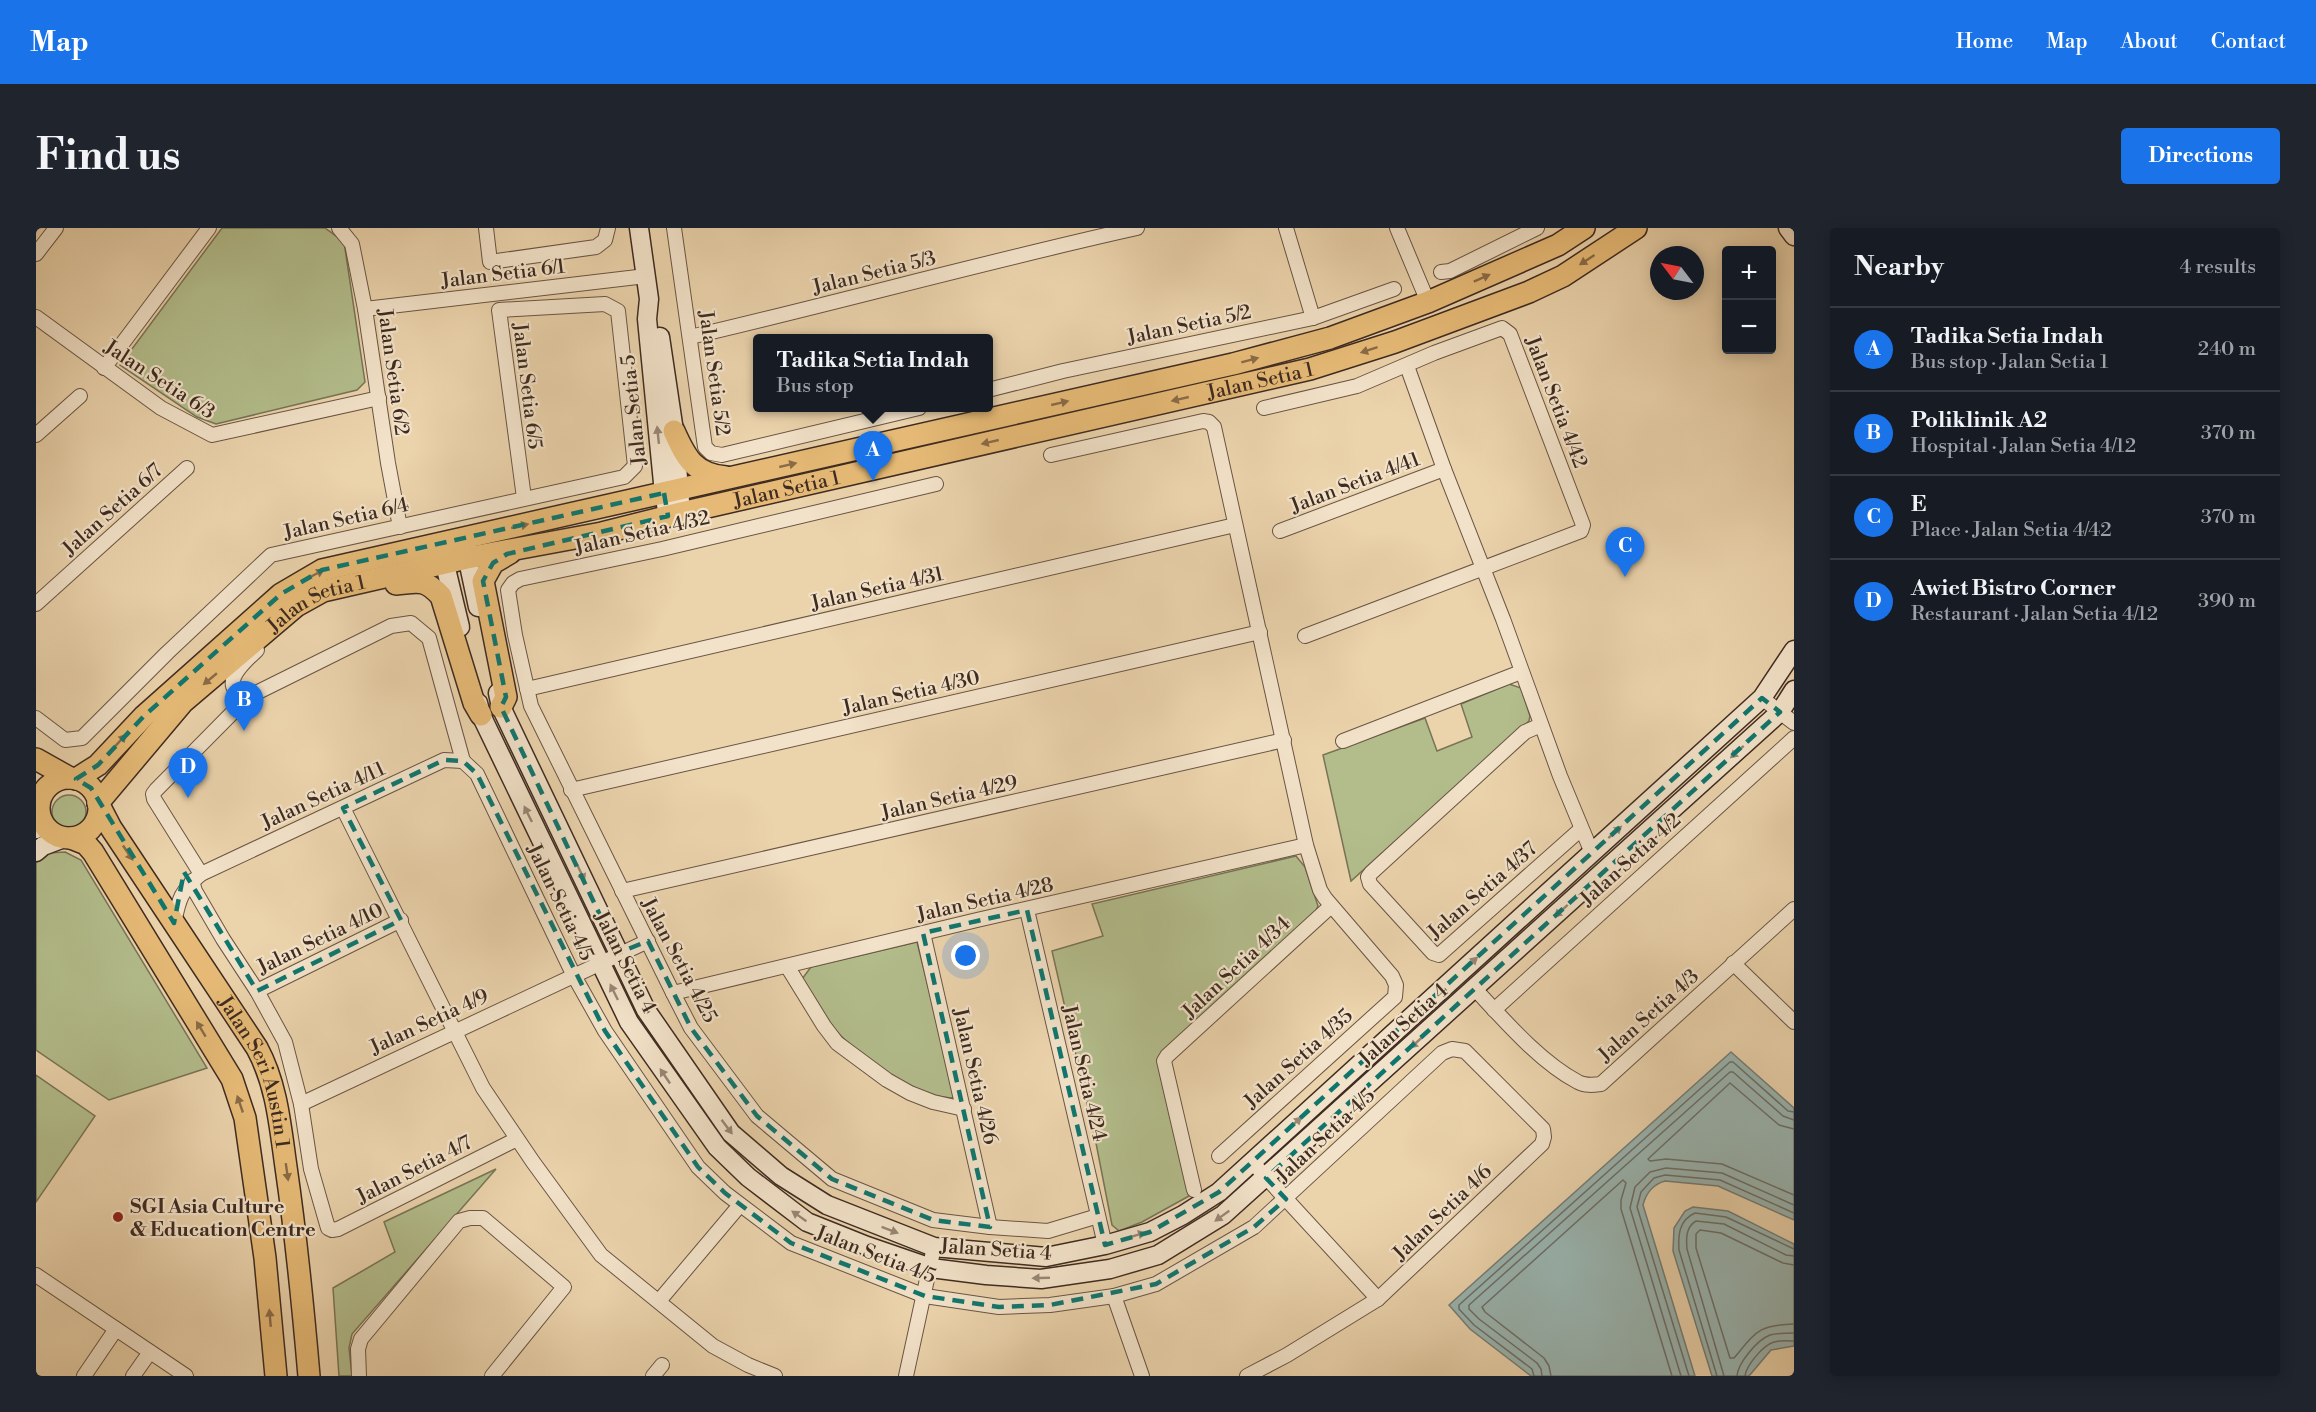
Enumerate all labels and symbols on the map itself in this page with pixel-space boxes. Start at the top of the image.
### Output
street label: Jalan Setia 5/3 [809,246,939,301]
north arrow [1650,246,1704,300]
street label: Jalan Setia 6/1 [439,254,567,295]
one-way arrow [1579,254,1595,265]
one-way arrow [1473,274,1490,283]
street label: Jalan Setia 5/2 [1124,300,1254,351]
street label: Jalan Setia 6/2 [371,306,414,437]
street label: Jalan Setia 5/2 [692,308,735,438]
street label: Jalan Setia 6/5 [506,321,547,451]
street label: Jalan Setia 4/42 [1519,332,1592,472]
street label: Jalan Setia 6/3 [98,335,219,425]
one-way arrow [1360,346,1378,355]
street label: Jalan Setia 5 [616,353,653,467]
one-way arrow [1241,354,1259,364]
street label: Jalan Setia 1 [1204,357,1317,406]
one-way arrow [1170,395,1189,404]
one-way arrow [1051,398,1070,408]
one-way arrow [653,426,663,445]
pin: A [854,432,892,481]
one-way arrow [981,438,999,448]
street label: Jalan Setia 4/41 [1286,447,1424,520]
street label: Jalan Setia 6/7 [57,459,168,562]
one-way arrow [779,459,797,469]
street label: Jalan Setia 1 [730,466,843,515]
street label: Jalan Setia 6/4 [280,493,412,546]
street label: Jalan Setia 4/32 [571,506,713,561]
one-way arrow [511,521,530,530]
pin: C [1606,528,1644,577]
street label: Jalan Setia 4/31 [808,562,946,617]
one-way arrow [307,569,324,579]
street label: Jalan Setia 1 [262,571,369,640]
street label: Jalan Setia 4/30 [839,666,982,722]
one-way arrow [203,672,218,685]
pin: B [224,682,264,731]
one-way arrow [113,734,127,749]
one-way arrow [1730,745,1745,758]
pin: D [168,748,208,798]
street label: Jalan Setia 4/11 [257,757,390,836]
street label: Jalan Setia 4/29 [878,771,1020,827]
one-way arrow [524,806,533,823]
street label: Jalan Setia 4/2 [1575,808,1687,913]
one-way arrow [1607,826,1622,839]
street label: Jalan Setia 4/37 [1422,837,1543,946]
street label: Jalan Setia 4/5 [520,839,599,965]
one-way arrow [122,845,133,861]
one-way arrow [576,865,585,882]
street label: Jalan Setia 4/28 [914,873,1056,929]
street label: Jalan Setia 4/25 [635,893,722,1028]
street label: Jalan Setia 4/10 [253,898,388,981]
one-way arrow [1554,904,1569,918]
street label: Jalan Setia 4 [588,906,661,1018]
street label: Jalan Setia 4/34 [1177,911,1297,1025]
your location [951,941,980,970]
one-way arrow [1463,956,1478,970]
street label: Jalan Setia 4/3 [1593,964,1705,1069]
street label: Jalan Setia 4 [1353,978,1454,1073]
one-way arrow [610,983,620,1001]
street label: Jalan Setia 4/9 [365,984,493,1061]
street label: Jalan Seri Austin 1 [211,991,294,1150]
street label: Jalan Setia 4/24 [1055,1002,1111,1144]
street label: Jalan Setia 4/35 [1239,1004,1359,1115]
street label: Jalan Setia 4/26 [946,1005,1002,1147]
one-way arrow [196,1021,207,1037]
one-way arrow [1410,1035,1425,1048]
one-way arrow [659,1068,671,1084]
street label: Jalan Setia 4/5 [1270,1084,1381,1189]
one-way arrow [235,1095,244,1113]
one-way arrow [1288,1116,1303,1130]
one-way arrow [721,1119,734,1135]
street label: Jalan Setia 4/7 [352,1131,476,1211]
street label: Jalan Setia 4/6 [1388,1160,1498,1267]
one-way arrow [282,1163,291,1182]
place label: SGI Asia Culture & Education Centre [130,1195,316,1243]
one-way arrow [1214,1209,1229,1221]
marker: SGI Asia Culture & Education Centre [111,1210,125,1224]
one-way arrow [791,1210,807,1222]
street label: Jalan Setia 4/5 [811,1221,939,1290]
one-way arrow [881,1226,899,1235]
one-way arrow [1128,1230,1146,1239]
street label: Jalan Setia 4 [938,1234,1053,1267]
one-way arrow [1031,1273,1050,1282]
one-way arrow [265,1308,275,1327]

